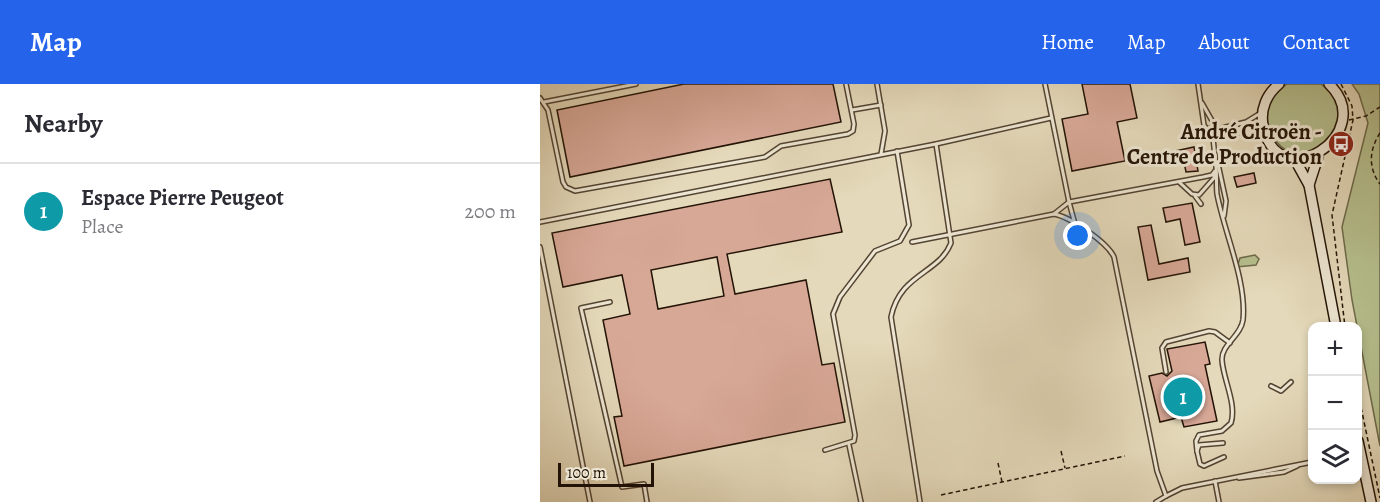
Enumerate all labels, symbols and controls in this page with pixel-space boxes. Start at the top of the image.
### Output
text: Map [30,23,82,61]
text: Home [1041,28,1094,56]
text: Map [1127,28,1165,56]
text: About [1198,28,1250,56]
text: Contact [1283,28,1350,56]
text: Nearby [24,106,103,141]
place label: André Citroën - Centre de Production [1127,117,1322,172]
bus stop icon: André Citroën - Centre de Production [1326,129,1356,159]
text: Espace Pierre Peugeot [81,183,284,213]
text: 1 [40,198,47,225]
text: 200 m [465,198,516,225]
text: Place [81,213,123,240]
your location [1063,221,1092,250]
map controls [1308,322,1362,484]
button: + [1308,322,1362,376]
pin: 1 [1164,374,1202,420]
button: − [1308,376,1362,430]
button: layers [1308,430,1362,484]
scale bar [558,460,654,488]
text: 100 m [567,462,606,484]

